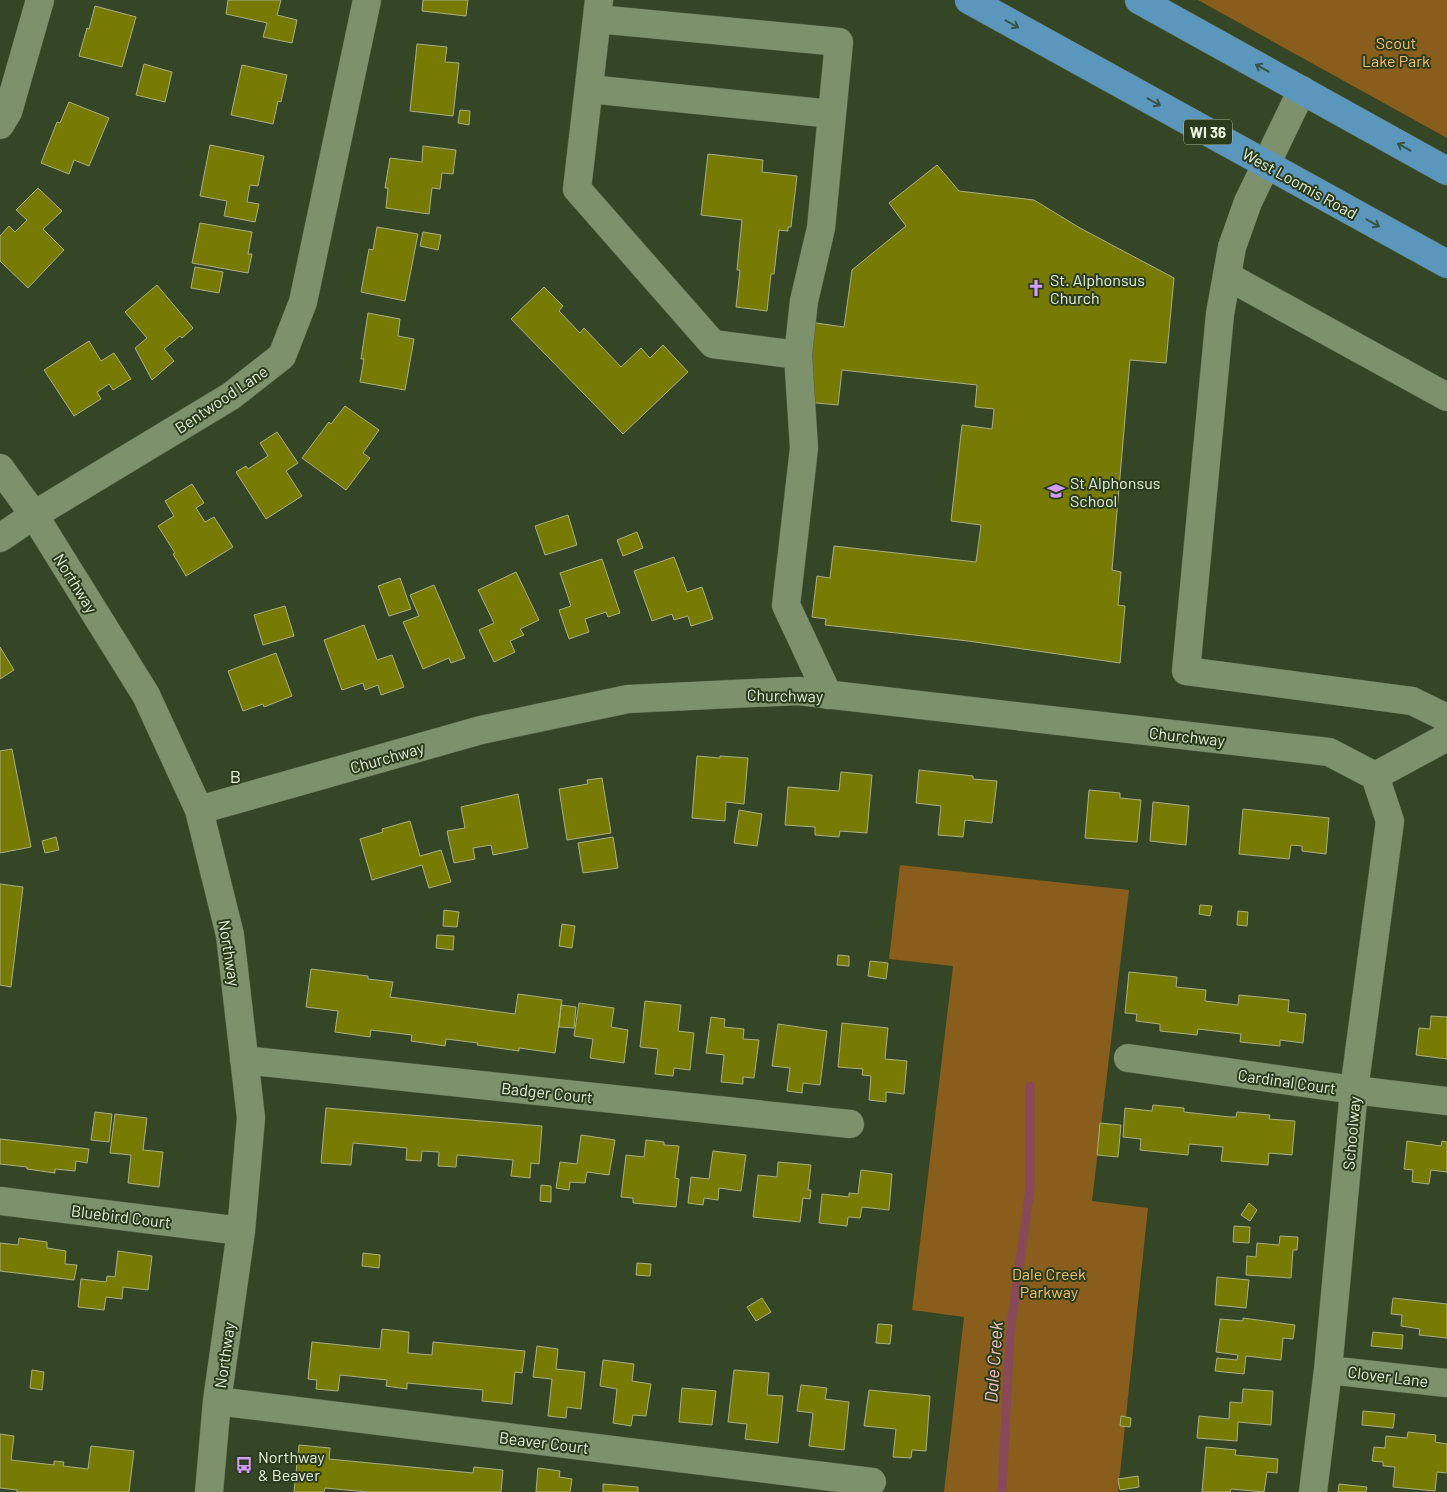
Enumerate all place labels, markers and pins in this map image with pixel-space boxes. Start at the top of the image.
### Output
place label: St. Alphonsus Church [1050,270,1145,307]
church icon: St. Alphonsus Church [1026,278,1046,298]
place label: St Alphonsus School [1070,473,1160,510]
school or university icon: St Alphonsus School [1046,481,1066,501]
place label: Northway & Beaver [258,1447,325,1484]
bus stop icon: Northway & Beaver [234,1455,254,1475]

